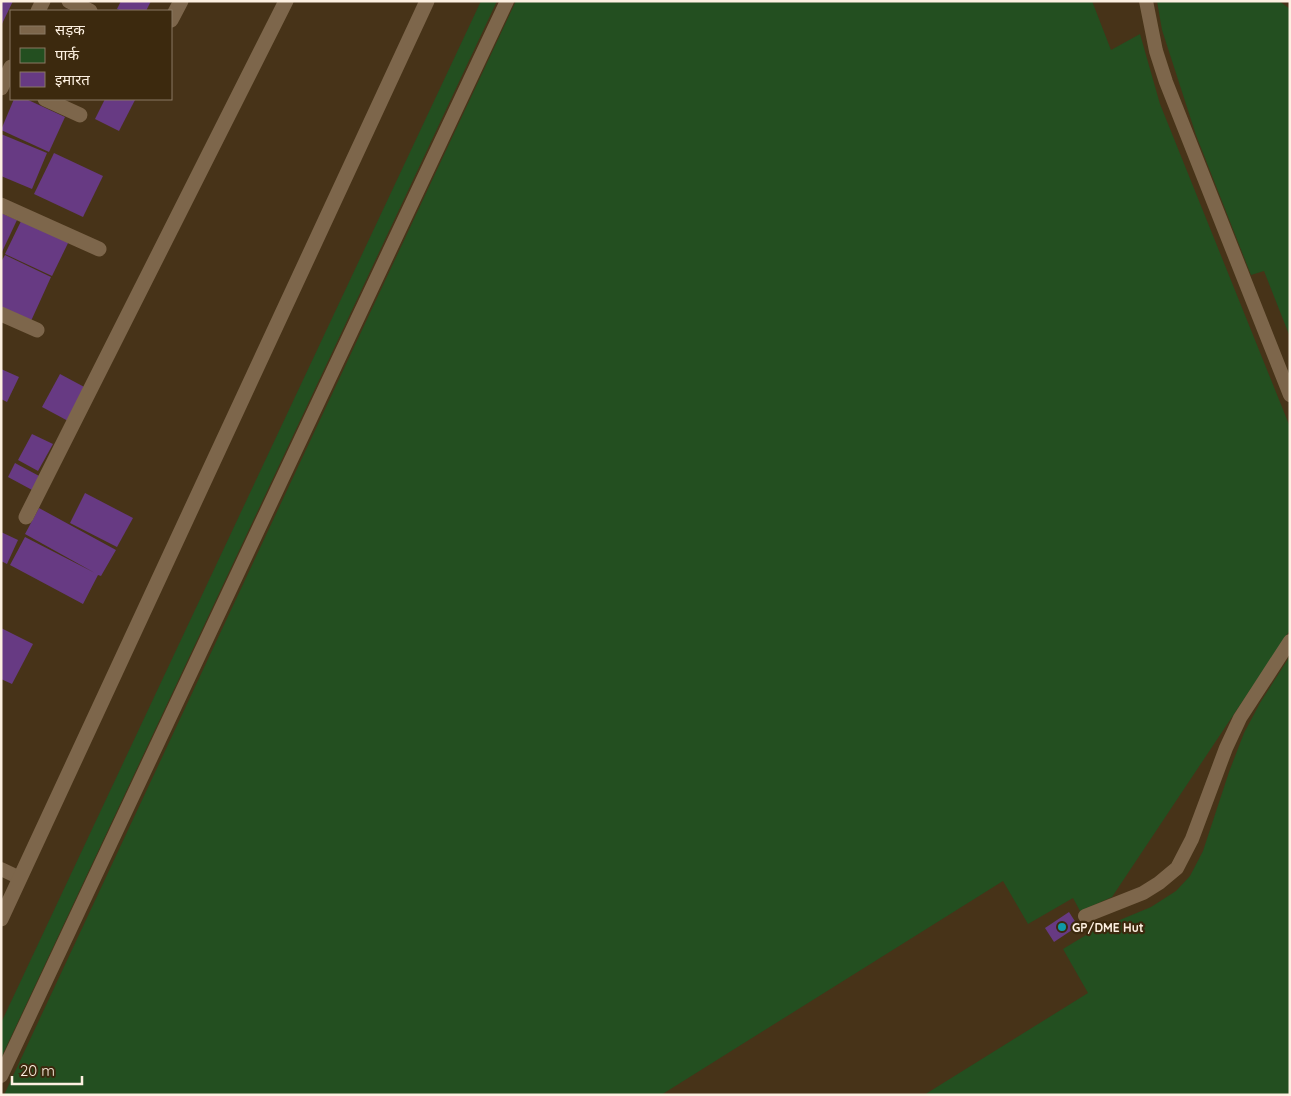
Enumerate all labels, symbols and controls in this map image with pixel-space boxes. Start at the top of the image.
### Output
legend [10,10,172,100]
text: सड़क [55,20,85,39]
text: पार्क [55,45,79,64]
text: इमारत [55,70,90,89]
place label: GP/DME Hut [1072,920,1144,935]
marker: GP/DME Hut [1056,921,1068,933]
scale bar [12,1054,82,1086]
text: 20 m [20,1061,55,1080]

